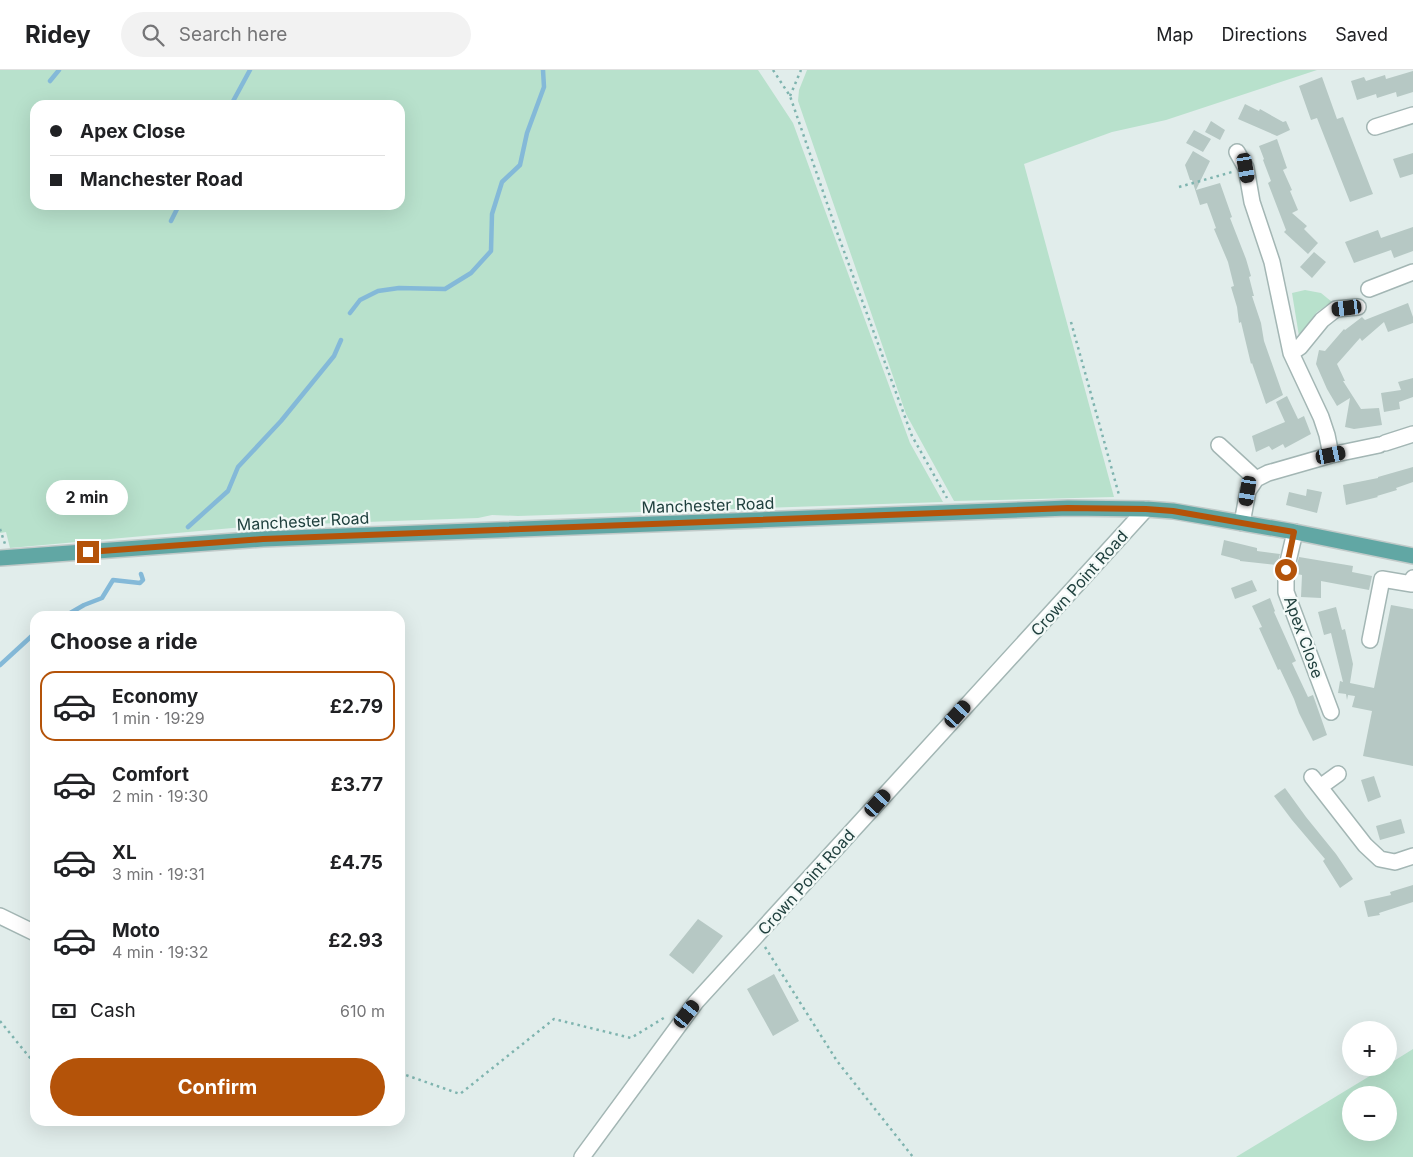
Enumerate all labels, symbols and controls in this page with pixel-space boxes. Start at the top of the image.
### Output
search box [121,12,471,57]
text: Ridey [25,20,91,49]
icon: search [139,21,167,49]
text: Search here [179,23,287,46]
text: Map [1156,24,1194,45]
text: Directions [1222,24,1307,45]
text: Saved [1335,24,1388,45]
text: Apex Close [80,120,185,143]
car [1236,152,1255,184]
text: Manchester Road [80,168,243,191]
car [1331,299,1362,317]
car [1314,445,1347,465]
car [1238,475,1257,507]
callout: 2 min [47,480,129,514]
text: 2 min [66,487,108,507]
street label: Manchester Road [641,493,775,517]
street label: Manchester Road [236,508,370,534]
street label: Crown Point Road [1026,526,1132,640]
route end [77,541,99,563]
route start [1275,559,1297,581]
street label: Apex Close [1280,593,1328,681]
text: Choose a ride [50,628,198,654]
icon: car [52,684,97,729]
text: Economy [112,685,198,708]
text: £2.79 [330,695,383,718]
car [942,698,973,730]
text: 1 min · 19:29 [112,708,205,728]
icon: car [52,762,97,807]
text: Comfort [112,763,189,786]
text: £3.77 [331,773,383,796]
text: 2 min · 19:30 [112,786,208,806]
car [862,787,893,819]
street label: Crown Point Road [753,825,859,939]
icon: car [52,840,97,885]
text: XL [112,841,137,864]
text: £4.75 [330,851,383,874]
text: 3 min · 19:31 [112,864,205,884]
icon: car [52,918,97,963]
text: Moto [112,919,160,942]
text: £2.93 [328,929,383,952]
text: 4 min · 19:32 [112,942,208,962]
icon: cash [50,997,78,1025]
car [671,998,702,1030]
text: Cash [90,999,136,1022]
text: 610 m [340,1001,385,1021]
map controls [1342,1021,1397,1141]
button: + [1342,1021,1397,1076]
button: Confirm [50,1058,385,1116]
button: − [1342,1086,1397,1141]

